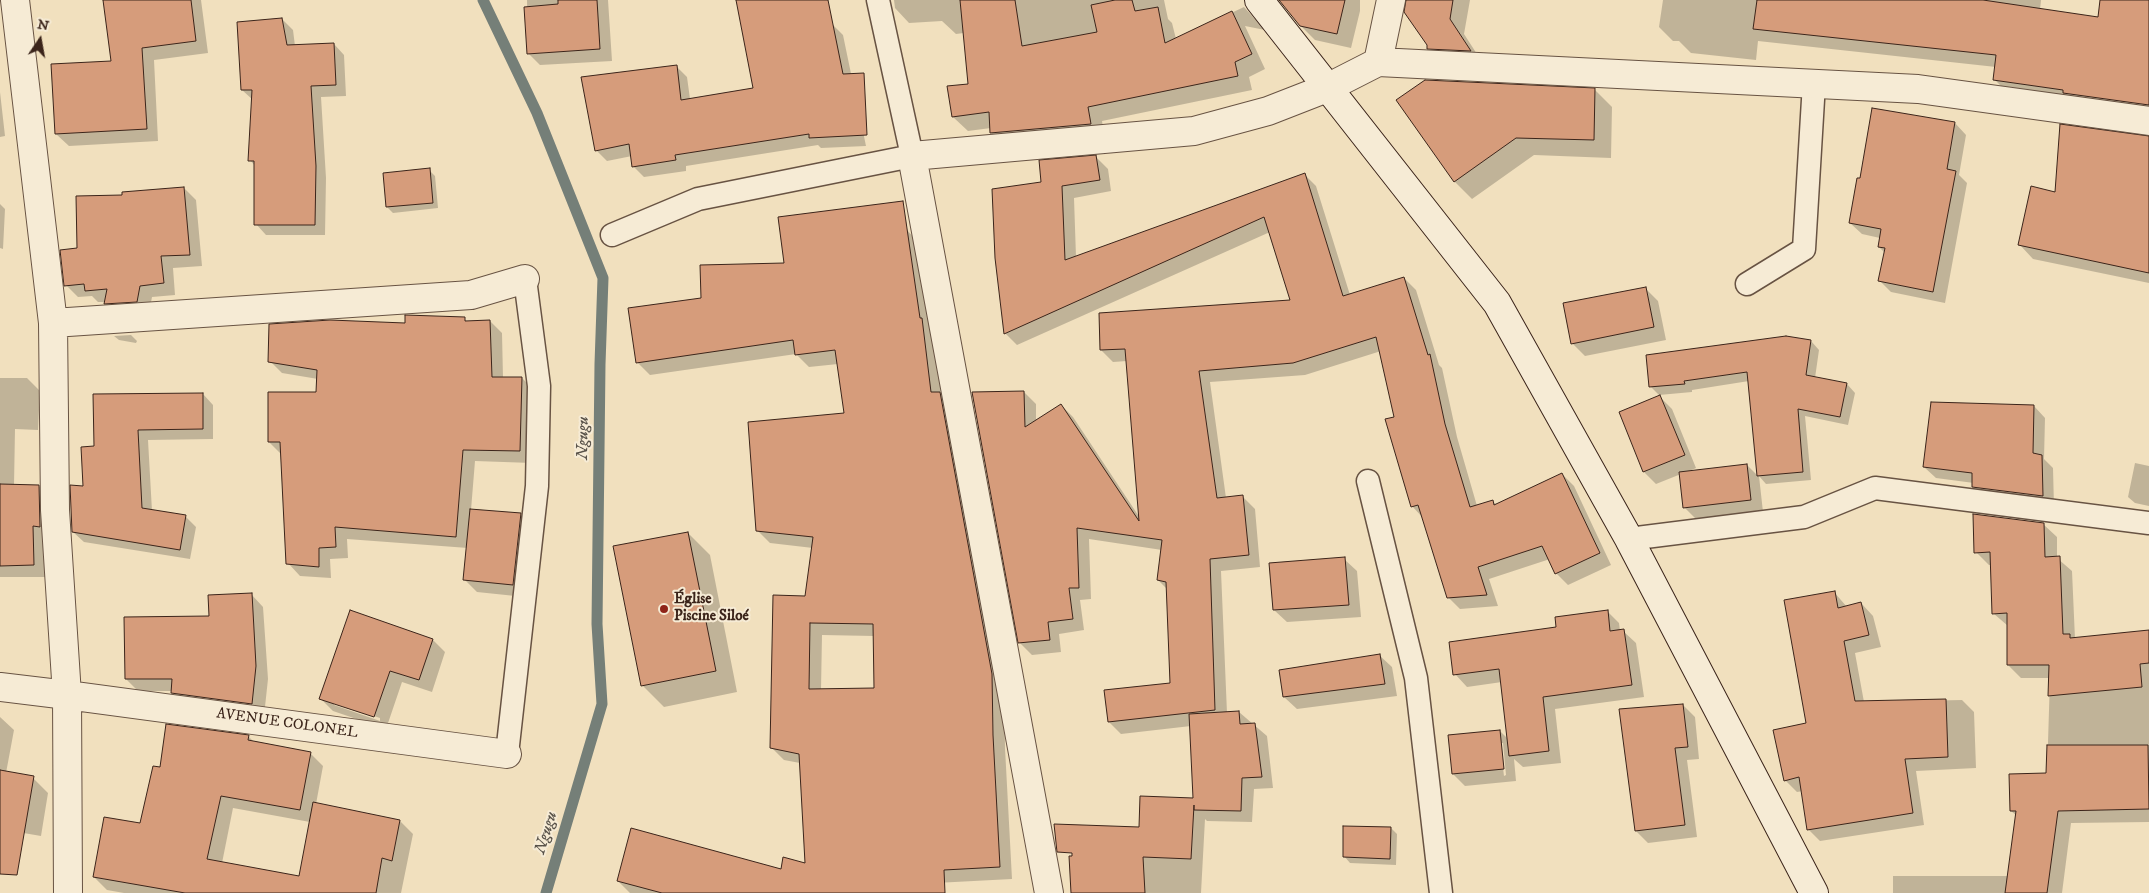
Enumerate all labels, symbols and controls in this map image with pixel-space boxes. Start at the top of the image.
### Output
north arrow [15,15,65,65]
text: N [36,15,51,35]
water label: Ngugu [574,416,594,460]
place label: Église Piscine Siloé [674,591,749,626]
marker: Église Piscine Siloé [658,603,670,615]
street label: AVENUE COLONEL [215,705,359,743]
water label: Ngugu [531,809,563,857]

